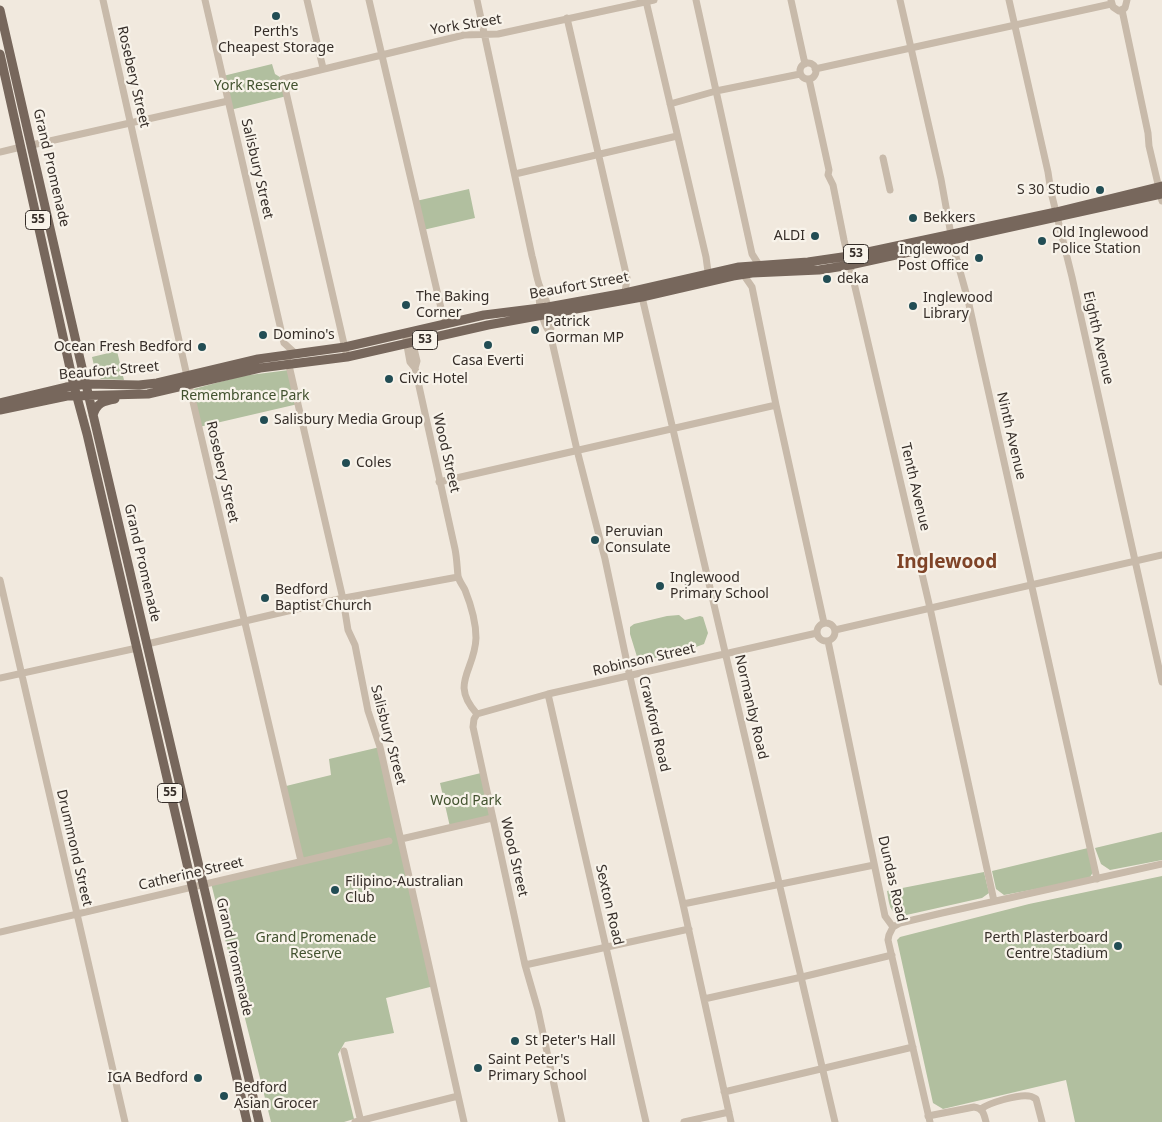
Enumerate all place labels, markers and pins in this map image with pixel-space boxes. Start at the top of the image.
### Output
marker: Perth's Cheapest Storage [270,10,282,22]
place label: Perth's Cheapest Storage [218,24,334,56]
place label: S 30 Studio [1017,182,1090,198]
marker: S 30 Studio [1094,184,1106,196]
place label: Bekkers [923,210,975,226]
marker: Bekkers [907,212,919,224]
place label: Old Inglewood Police Station [1052,225,1149,258]
place label: ALDI [774,228,805,244]
marker: ALDI [809,230,821,242]
marker: Old Inglewood Police Station [1036,235,1048,247]
place label: Inglewood Post Office [898,242,969,274]
marker: Inglewood Post Office [973,252,985,264]
place label: deka [837,271,869,287]
marker: deka [821,273,833,285]
place label: The Baking Corner [416,289,489,322]
place label: Inglewood Library [923,290,993,322]
marker: The Baking Corner [400,299,412,311]
marker: Inglewood Library [907,300,919,312]
place label: Patrick Gorman MP [545,314,624,347]
marker: Patrick Gorman MP [529,324,541,336]
place label: Domino's [273,327,335,343]
marker: Domino's [257,329,269,341]
place label: Ocean Fresh Bedford [54,339,192,355]
marker: Casa Everti [482,339,494,351]
marker: Ocean Fresh Bedford [196,341,208,353]
place label: Casa Everti [452,353,524,369]
place label: Civic Hotel [399,371,468,387]
marker: Civic Hotel [383,373,395,385]
place label: Salisbury Media Group [274,412,423,428]
marker: Salisbury Media Group [258,414,270,426]
place label: Coles [356,455,392,471]
marker: Coles [340,457,352,469]
place label: Peruvian Consulate [605,524,671,556]
marker: Peruvian Consulate [589,534,601,546]
place label: Inglewood Primary School [670,570,769,602]
marker: Inglewood Primary School [654,580,666,592]
place label: Bedford Baptist Church [275,582,372,614]
marker: Bedford Baptist Church [259,592,271,604]
place label: Filipino-Australian Club [345,874,463,906]
marker: Filipino-Australian Club [329,884,341,896]
place label: Perth Plasterboard Centre Stadium [984,930,1108,962]
marker: Perth Plasterboard Centre Stadium [1112,940,1124,952]
place label: St Peter's Hall [525,1033,616,1049]
marker: St Peter's Hall [509,1035,521,1047]
place label: Saint Peter's Primary School [488,1052,587,1084]
marker: Saint Peter's Primary School [472,1062,484,1074]
place label: IGA Bedford [107,1070,188,1086]
marker: IGA Bedford [192,1072,204,1084]
place label: Bedford Asian Grocer [234,1080,318,1112]
marker: Bedford Asian Grocer [218,1090,230,1102]

